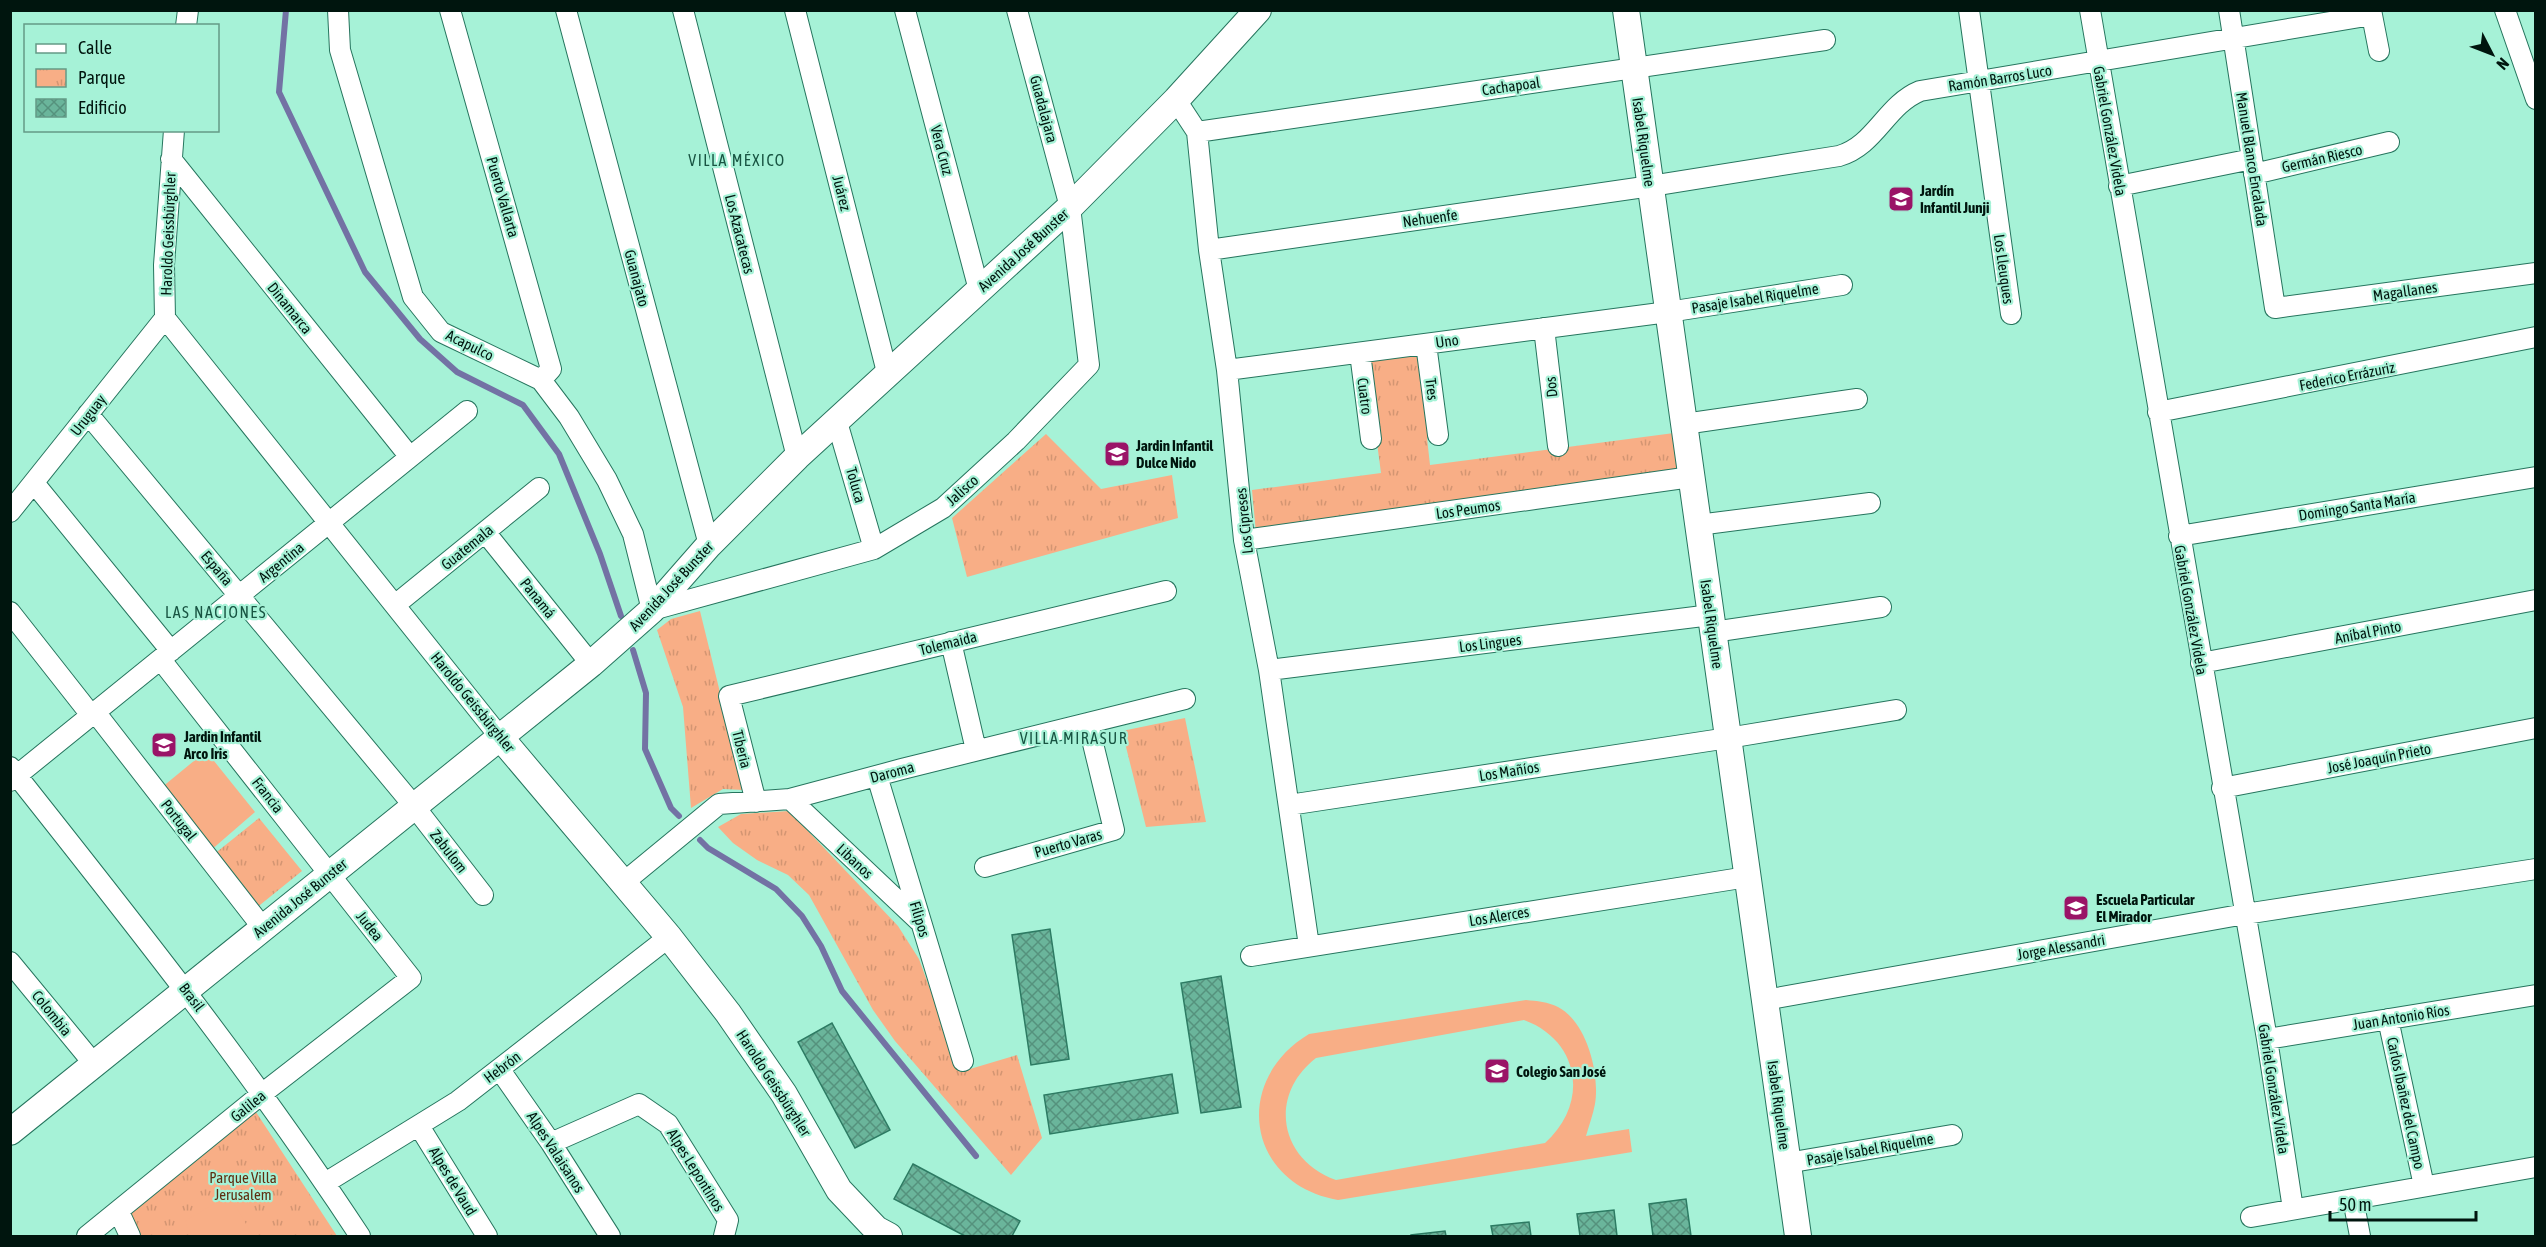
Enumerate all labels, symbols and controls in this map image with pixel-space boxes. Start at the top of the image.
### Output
legend [24,24,219,132]
north arrow [2462,24,2522,84]
text: Calle [78,37,112,58]
text: N [2493,55,2513,74]
street label: Ramón Barros Luco [1947,61,2053,95]
street label: Gabriel González Videla [2090,65,2130,197]
text: Parque [78,67,126,88]
street label: Cachapoal [1481,73,1541,98]
street label: Guadalajara [1027,74,1061,144]
street label: Manuel Blanco Encalada [2233,91,2271,227]
street label: Isabel Riquelme [1629,96,1659,188]
text: Edificio [78,97,127,118]
street label: Vera Cruz [927,123,957,177]
street label: Germán Riesco [2280,141,2364,175]
district label: VILLA MÉXICO [688,151,786,169]
street label: Puerto Vallarta [483,155,523,239]
street label: Haroldo Geissbürghler [157,172,179,296]
street label: Juárez [829,174,855,213]
place label: Jardín Infantil Junji [1919,182,1990,216]
school or university icon: Jardín Infantil Junji [1886,184,1916,214]
street label: Los Azacatecas [722,193,758,275]
street label: Avenida José Bunster [974,205,1072,295]
street label: Nehuenfe [1401,206,1459,230]
street label: Los Lleuques [1991,233,2017,305]
street label: Guanajato [621,248,653,308]
street label: Magallanes [2372,278,2438,304]
street label: Dinamarca [264,279,316,337]
street label: Pasaje Isabel Riquelme [1690,280,1820,316]
street label: Acapulco [444,326,496,364]
street label: Uno [1434,331,1460,351]
street label: Federico Errázuriz [2298,358,2397,394]
street label: Dos [1541,376,1561,398]
street label: Cuatro [1354,377,1376,415]
street label: Tres [1422,377,1442,401]
street label: Uruguay [67,391,109,439]
place label: Jardin Infantil Dulce Nido [1135,437,1214,471]
school or university icon: Jardin Infantil Dulce Nido [1102,439,1132,469]
street label: Toluca [843,465,869,505]
street label: Jalisco [943,471,981,509]
street label: Los Cipreses [1232,487,1256,555]
street label: Domingo Santa María [2297,488,2417,524]
street label: Los Peumos [1435,496,1501,522]
street label: Guatemala [438,521,496,573]
street label: Avenida José Bunster [625,538,717,634]
street label: Argentina [255,539,307,585]
street label: Gabriel González Videla [2171,544,2211,676]
street label: España [198,547,236,589]
street label: Panamá [517,575,559,621]
street label: Isabel Riquelme [1697,578,1727,670]
district label: LAS NACIONES [165,603,267,621]
street label: Aníbal Pinto [2333,617,2403,647]
street label: Tolemaida [917,628,979,658]
street label: Los Lingues [1458,631,1522,655]
street label: Haroldo Geissbürghler [428,649,519,756]
place label: Jardin Infantil Arco Iris [183,728,262,762]
street label: Tiberia [729,728,755,770]
district label: VILLA MIRASUR [1020,729,1128,747]
school or university icon: Jardin Infantil Arco Iris [149,730,179,760]
street label: José Joaquín Prieto [2326,740,2432,776]
street label: Daroma [868,758,916,786]
street label: Los Mañíos [1478,758,1540,784]
street label: Francia [249,774,287,816]
street label: Portugal [158,796,200,844]
street label: Puerto Varas [1032,825,1104,861]
street label: Zabulom [427,826,471,876]
street label: Libanos [833,840,877,882]
street label: Avenida José Bunster [250,855,351,941]
place label: Escuela Particular El Mirador [2096,891,2195,925]
school or university icon: Escuela Particular El Mirador [2061,893,2091,923]
street label: Filipos [907,899,933,939]
street label: Los Alerces [1468,903,1530,929]
street label: Judea [353,908,387,944]
street label: Jorge Alessandri [2016,931,2106,963]
street label: Brasil [176,980,208,1014]
street label: Colombia [29,987,75,1039]
street label: Juan Antonio Ríos [2352,1001,2450,1033]
street label: Gabriel González Videla [2255,1023,2293,1155]
street label: Haroldo Geissbürghler [733,1027,815,1140]
street label: Carlos Ibañez del Campo [2384,1035,2428,1171]
street label: Hebrón [480,1048,524,1086]
school or university icon: Colegio San José [1482,1056,1512,1086]
street label: Isabel Riquelme [1764,1059,1794,1151]
place label: Colegio San José [1516,1063,1606,1080]
street label: Galilea [227,1087,269,1125]
street label: Alpes Valaisanos [524,1108,588,1196]
street label: Alpes Lepontinos [664,1126,728,1214]
street label: Pasaje Isabel Riquelme [1805,1129,1935,1169]
street label: Alpes de Vaud [426,1144,480,1218]
park label: Parque Villa Jerusalem [209,1169,277,1203]
scale bar [2330,1184,2476,1222]
text: 50 m [2339,1194,2371,1215]

